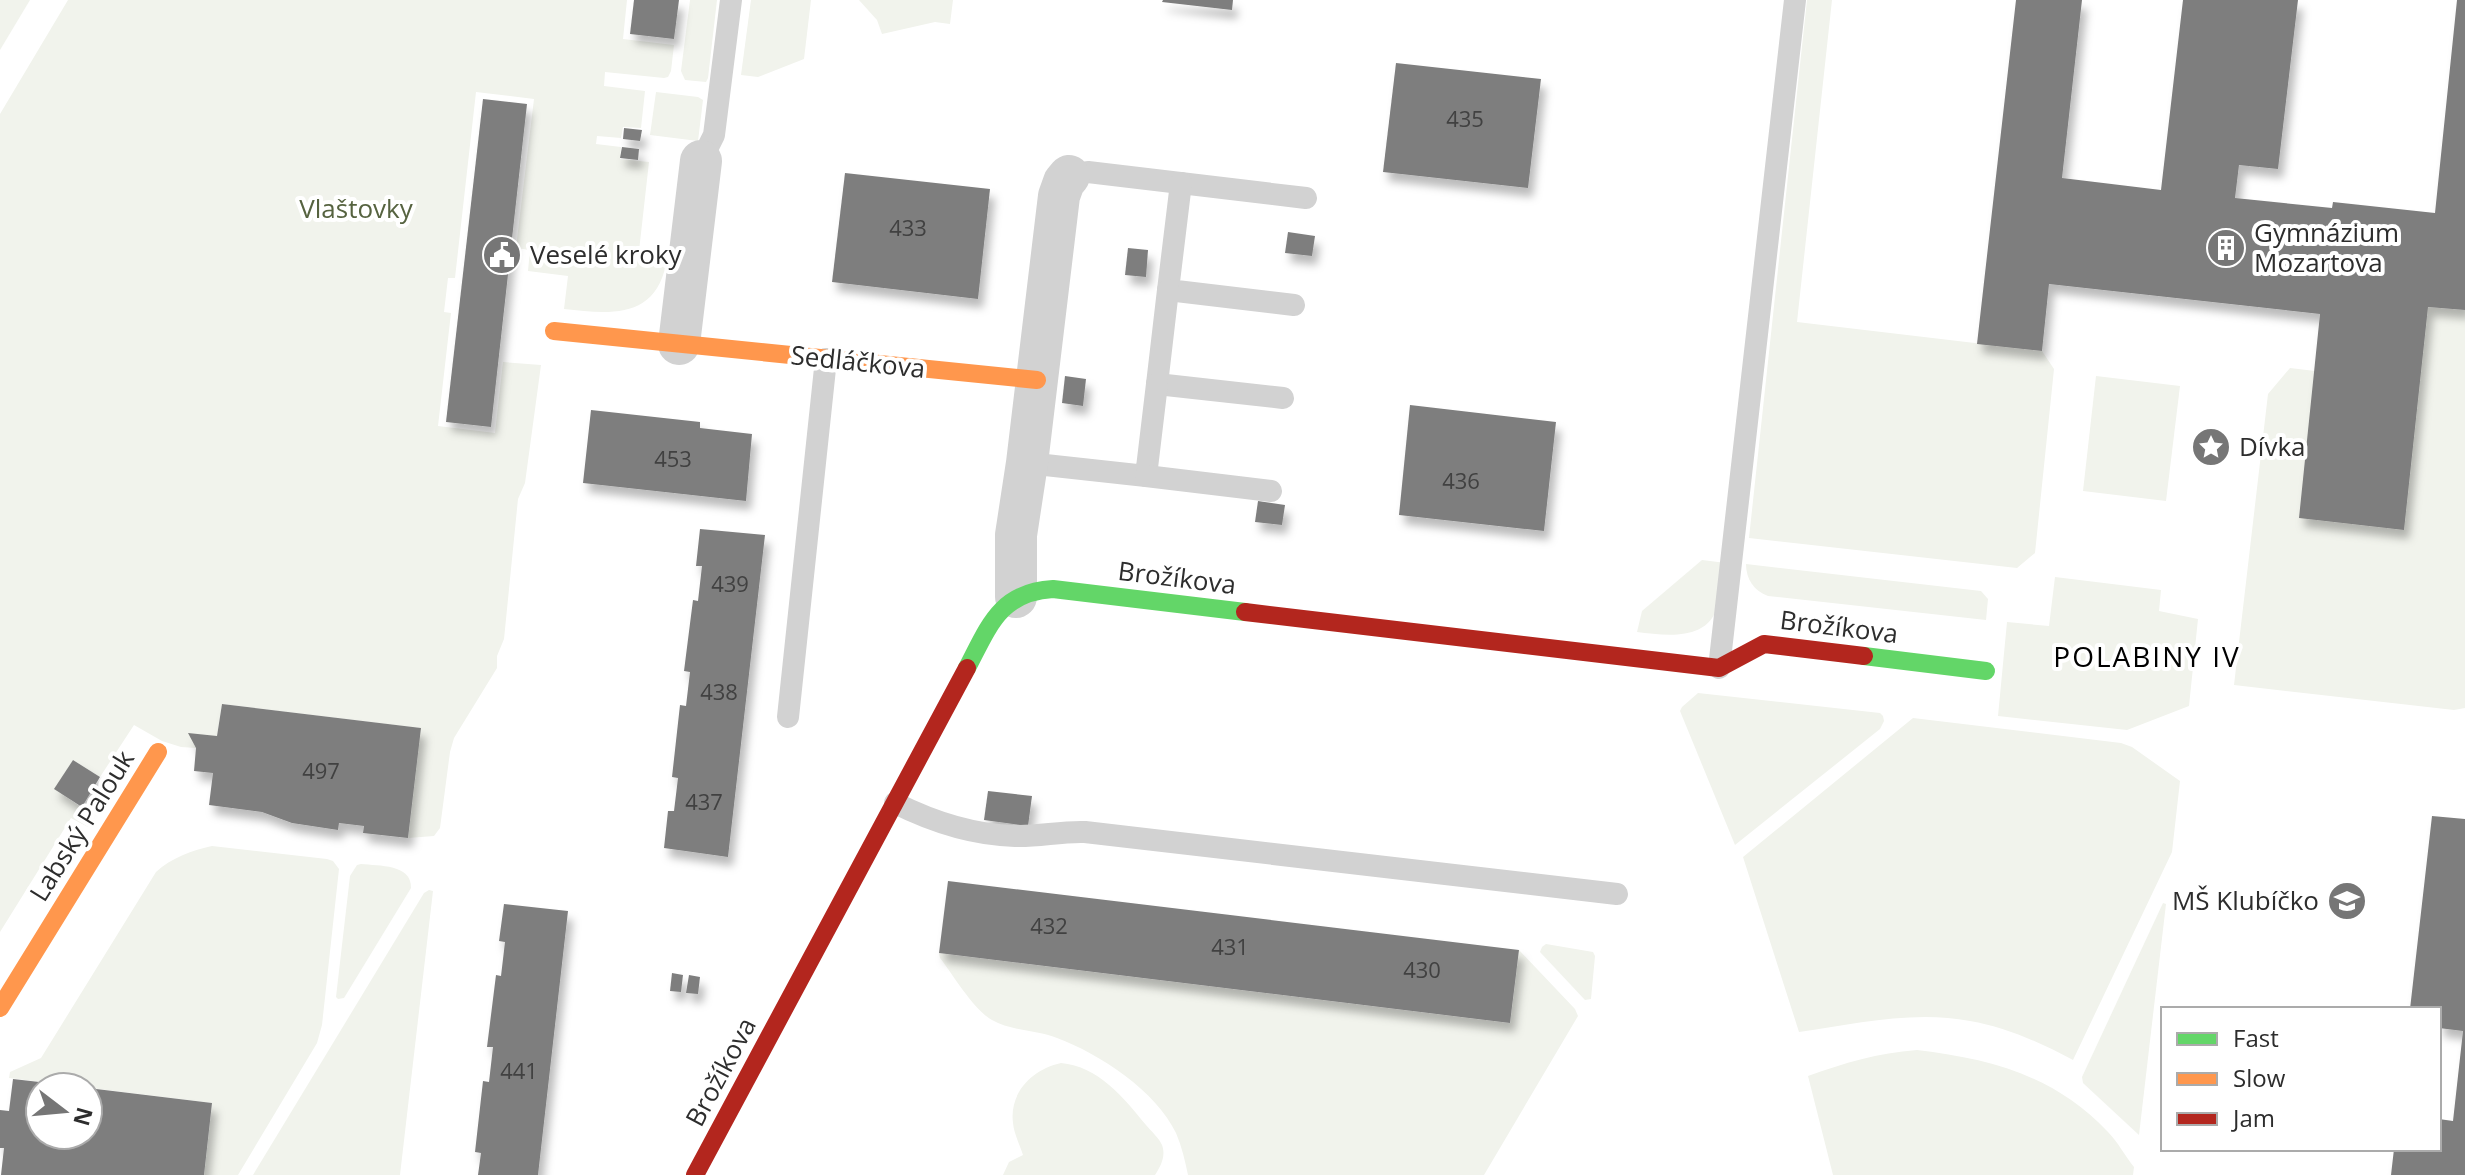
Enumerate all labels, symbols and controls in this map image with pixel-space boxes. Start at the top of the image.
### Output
house number: 435 [1446,103,1484,133]
park label: Vlaštovky [299,190,414,226]
house number: 433 [889,212,927,242]
place label: Gymnázium Mozartova [2254,214,2399,280]
building icon: Gymnázium Mozartova [2205,227,2247,269]
public building icon: Veselé kroky [481,234,523,276]
place label: Veselé kroky [530,236,683,272]
street label: Sedláčkova [789,336,927,386]
place icon: Dívka [2190,426,2232,468]
place label: Dívka [2239,428,2306,464]
house number: 453 [654,443,692,473]
house number: 436 [1442,465,1480,495]
street label: Brožíkova [1116,552,1238,602]
house number: 439 [711,568,749,598]
street label: Brožíkova [1778,601,1900,651]
district label: POLABINY IV [2053,637,2241,675]
house number: 438 [700,676,738,706]
street label: Labský Palouk [20,743,142,908]
house number: 497 [302,755,340,785]
house number: 437 [685,786,723,816]
school or university icon: MŠ Klubíčko [2326,880,2368,922]
place label: MŠ Klubíčko [2172,882,2319,918]
house number: 432 [1030,910,1068,940]
house number: 431 [1211,931,1249,961]
house number: 430 [1403,954,1441,984]
legend [2161,1007,2441,1151]
street label: Brožíkova [676,1011,764,1132]
text: Fast [2233,1021,2279,1054]
house number: 441 [500,1055,538,1085]
text: Slow [2233,1061,2286,1094]
north arrow [24,1071,104,1151]
text: Jam [2231,1101,2275,1134]
text: N [67,1104,101,1130]

